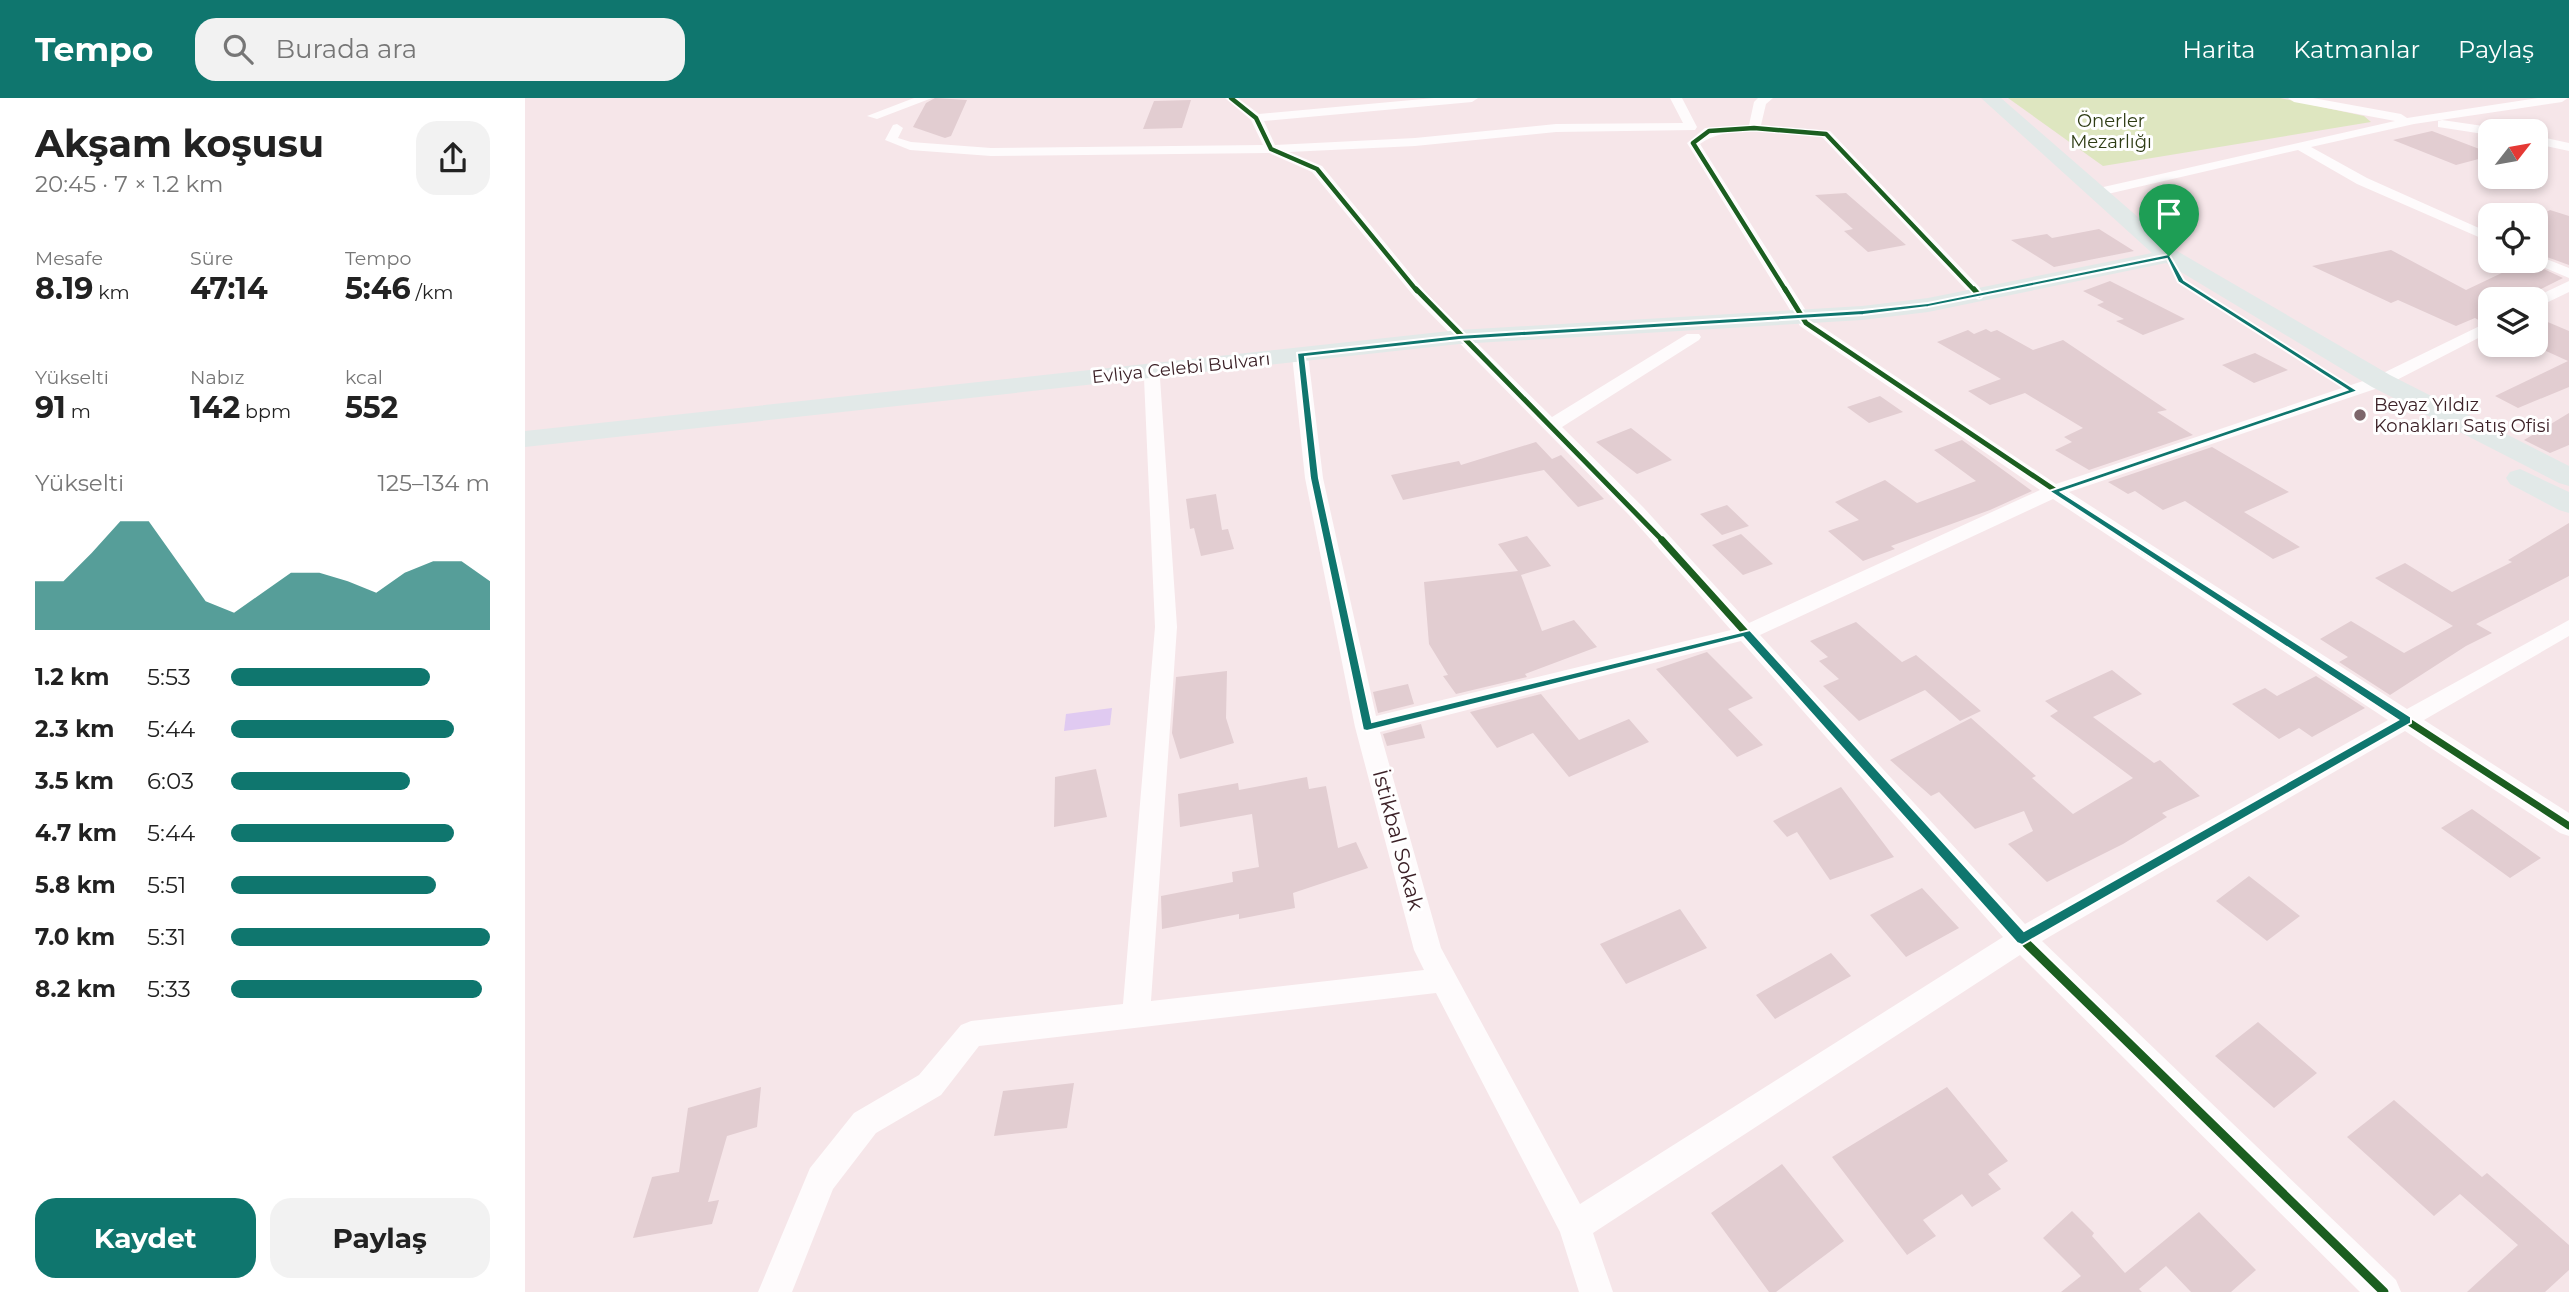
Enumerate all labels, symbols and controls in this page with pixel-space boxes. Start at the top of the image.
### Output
search box [195,18,685,81]
text: Tempo [35,29,153,69]
icon: search [219,30,257,68]
text: Burada ara [275,33,417,65]
text: Harita [2183,35,2255,64]
text: Katmanlar [2293,35,2420,64]
text: Paylaş [2458,35,2534,64]
park label: Önerler Mezarlığı [2070,110,2152,153]
north arrow [2478,119,2548,189]
map controls [2478,119,2548,357]
text: Akşam koşusu [35,120,324,167]
button: share [416,121,490,195]
text: 20:45 · 7 × 1.2 km [35,170,223,198]
pin [2139,184,2199,256]
icon: arrive [2150,195,2188,233]
button: locate [2478,203,2548,273]
text: Mesafe [35,247,103,270]
text: Süre [190,247,233,270]
text: Tempo [345,247,411,270]
text: 8.19 [35,270,93,307]
text: 47:14 [190,270,268,307]
text: 5:46 [345,270,411,307]
text: km [93,281,130,304]
text: /km [411,281,453,304]
button: layers [2478,287,2548,357]
street label: Evliya Celebi Bulvarı [1091,348,1271,388]
text: Yükselti [35,366,109,389]
text: Nabız [190,366,244,389]
text: kcal [345,366,383,389]
text: 91 [35,389,66,426]
text: 142 [190,389,240,426]
text: 552 [345,389,398,426]
place label: Beyaz Yıldız Konakları Satış Ofisi [2374,394,2550,437]
text: m [66,400,91,423]
text: bpm [240,400,291,423]
marker: Beyaz Yıldız Konakları Satış Ofisi [2352,407,2368,423]
text: Yükselti [35,469,124,497]
text: 125–134 m [378,469,490,497]
text: 1.2 km [35,663,109,691]
text: 5:53 [147,663,191,691]
text: 2.3 km [35,715,114,743]
text: 5:44 [147,715,195,743]
text: 3.5 km [35,767,114,795]
text: 6:03 [147,767,194,795]
street label: İstikbal Sokak [1368,767,1429,913]
text: 4.7 km [35,819,117,847]
text: 5:44 [147,819,195,847]
text: 5.8 km [35,871,116,899]
text: 5:51 [147,871,186,899]
text: 7.0 km [35,923,115,951]
text: 5:31 [147,923,186,951]
text: 8.2 km [35,975,116,1003]
text: 5:33 [147,975,191,1003]
button: Kaydet [35,1198,256,1278]
button: Paylaş [270,1198,490,1278]

